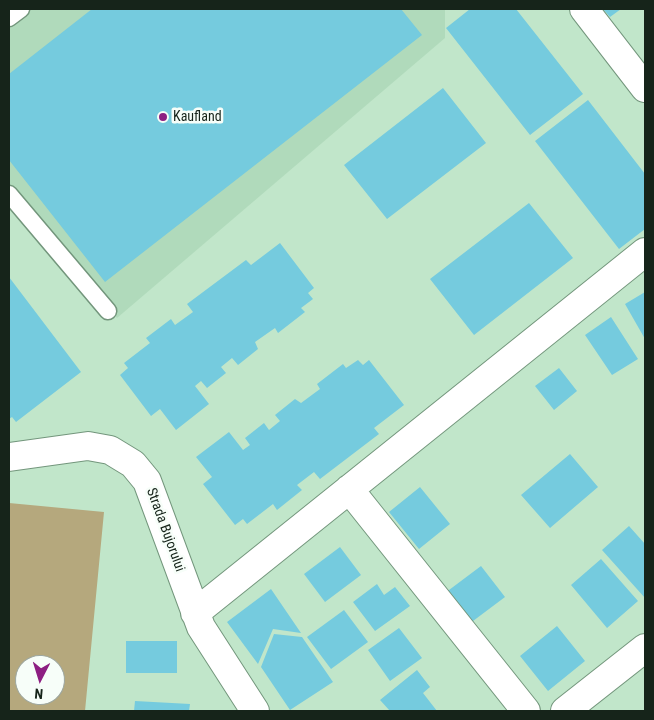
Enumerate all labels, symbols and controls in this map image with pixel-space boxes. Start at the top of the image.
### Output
place label: Kaufland [173,109,222,125]
marker: Kaufland [157,111,169,123]
street label: Strada Bujorului [142,486,188,574]
north arrow [15,655,65,705]
text: N [34,686,44,702]

